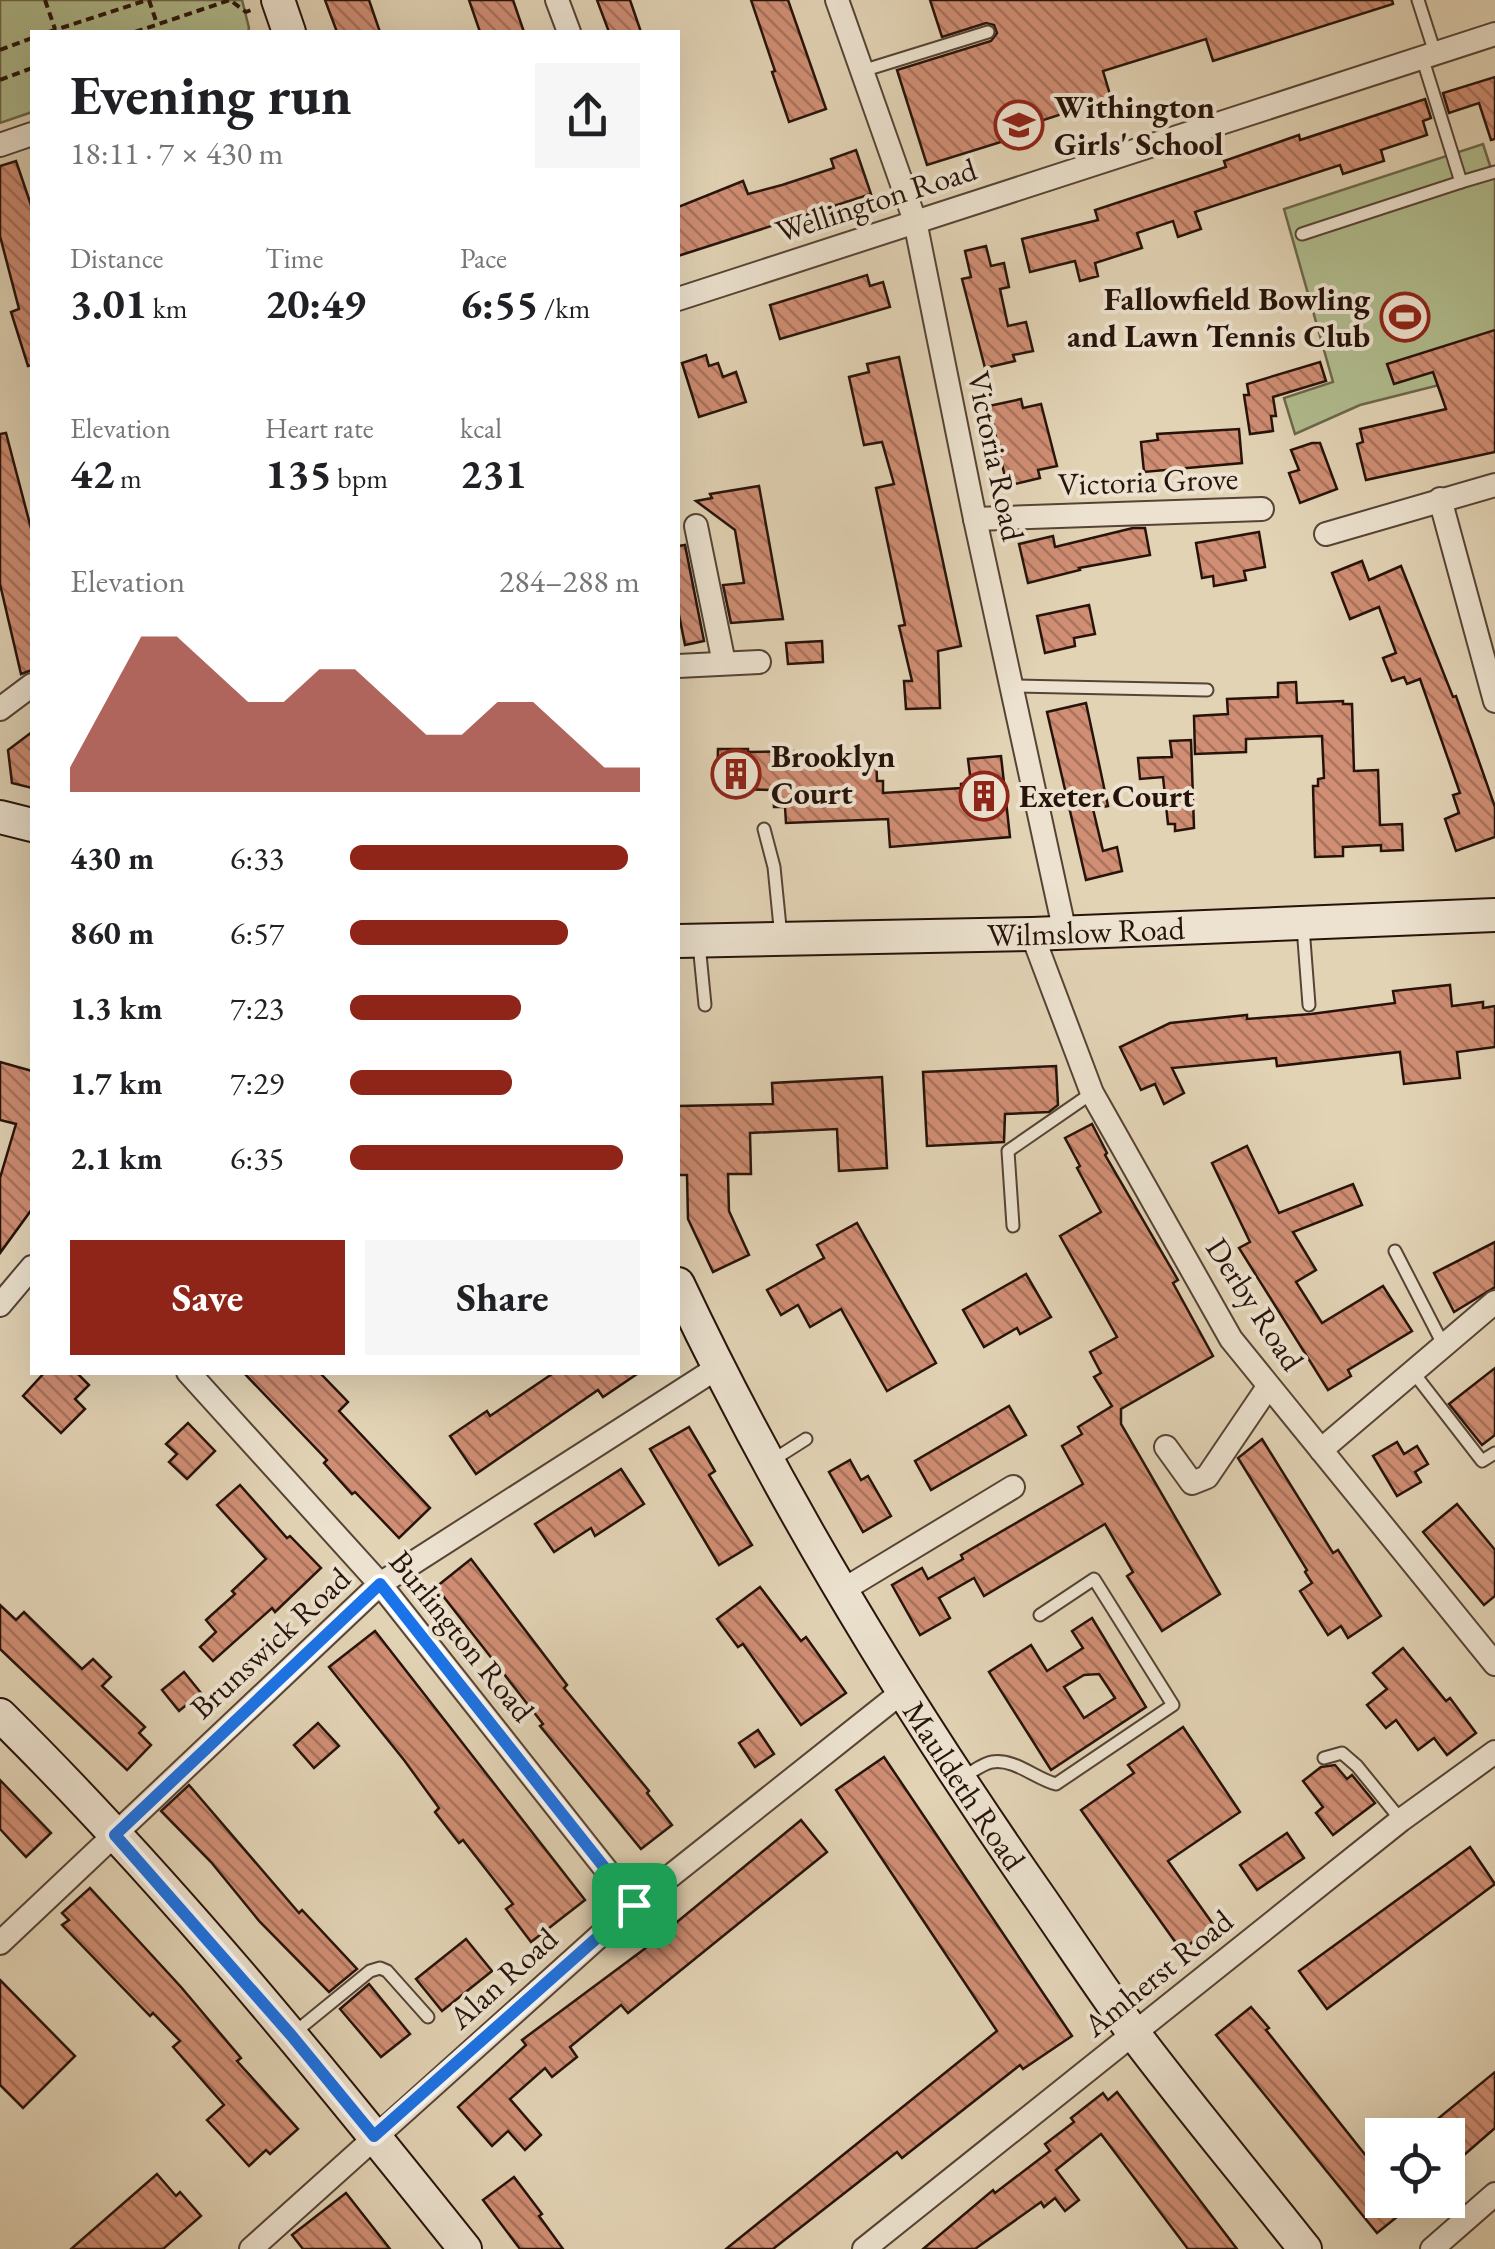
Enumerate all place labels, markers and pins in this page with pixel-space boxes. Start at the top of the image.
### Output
place label: Withington Girls' School [1054,86,1223,165]
school or university icon: Withington Girls' School [993,99,1045,151]
place label: Fallowfield Bowling and Lawn Tennis Club [1067,278,1371,357]
sports icon: Fallowfield Bowling and Lawn Tennis Club [1379,291,1431,343]
place label: Brooklyn Court [771,735,895,814]
building icon: Brooklyn Court [710,748,762,800]
building icon: Exeter Court [958,770,1010,822]
place label: Exeter Court [1019,775,1194,817]
pin [592,1863,677,1948]

